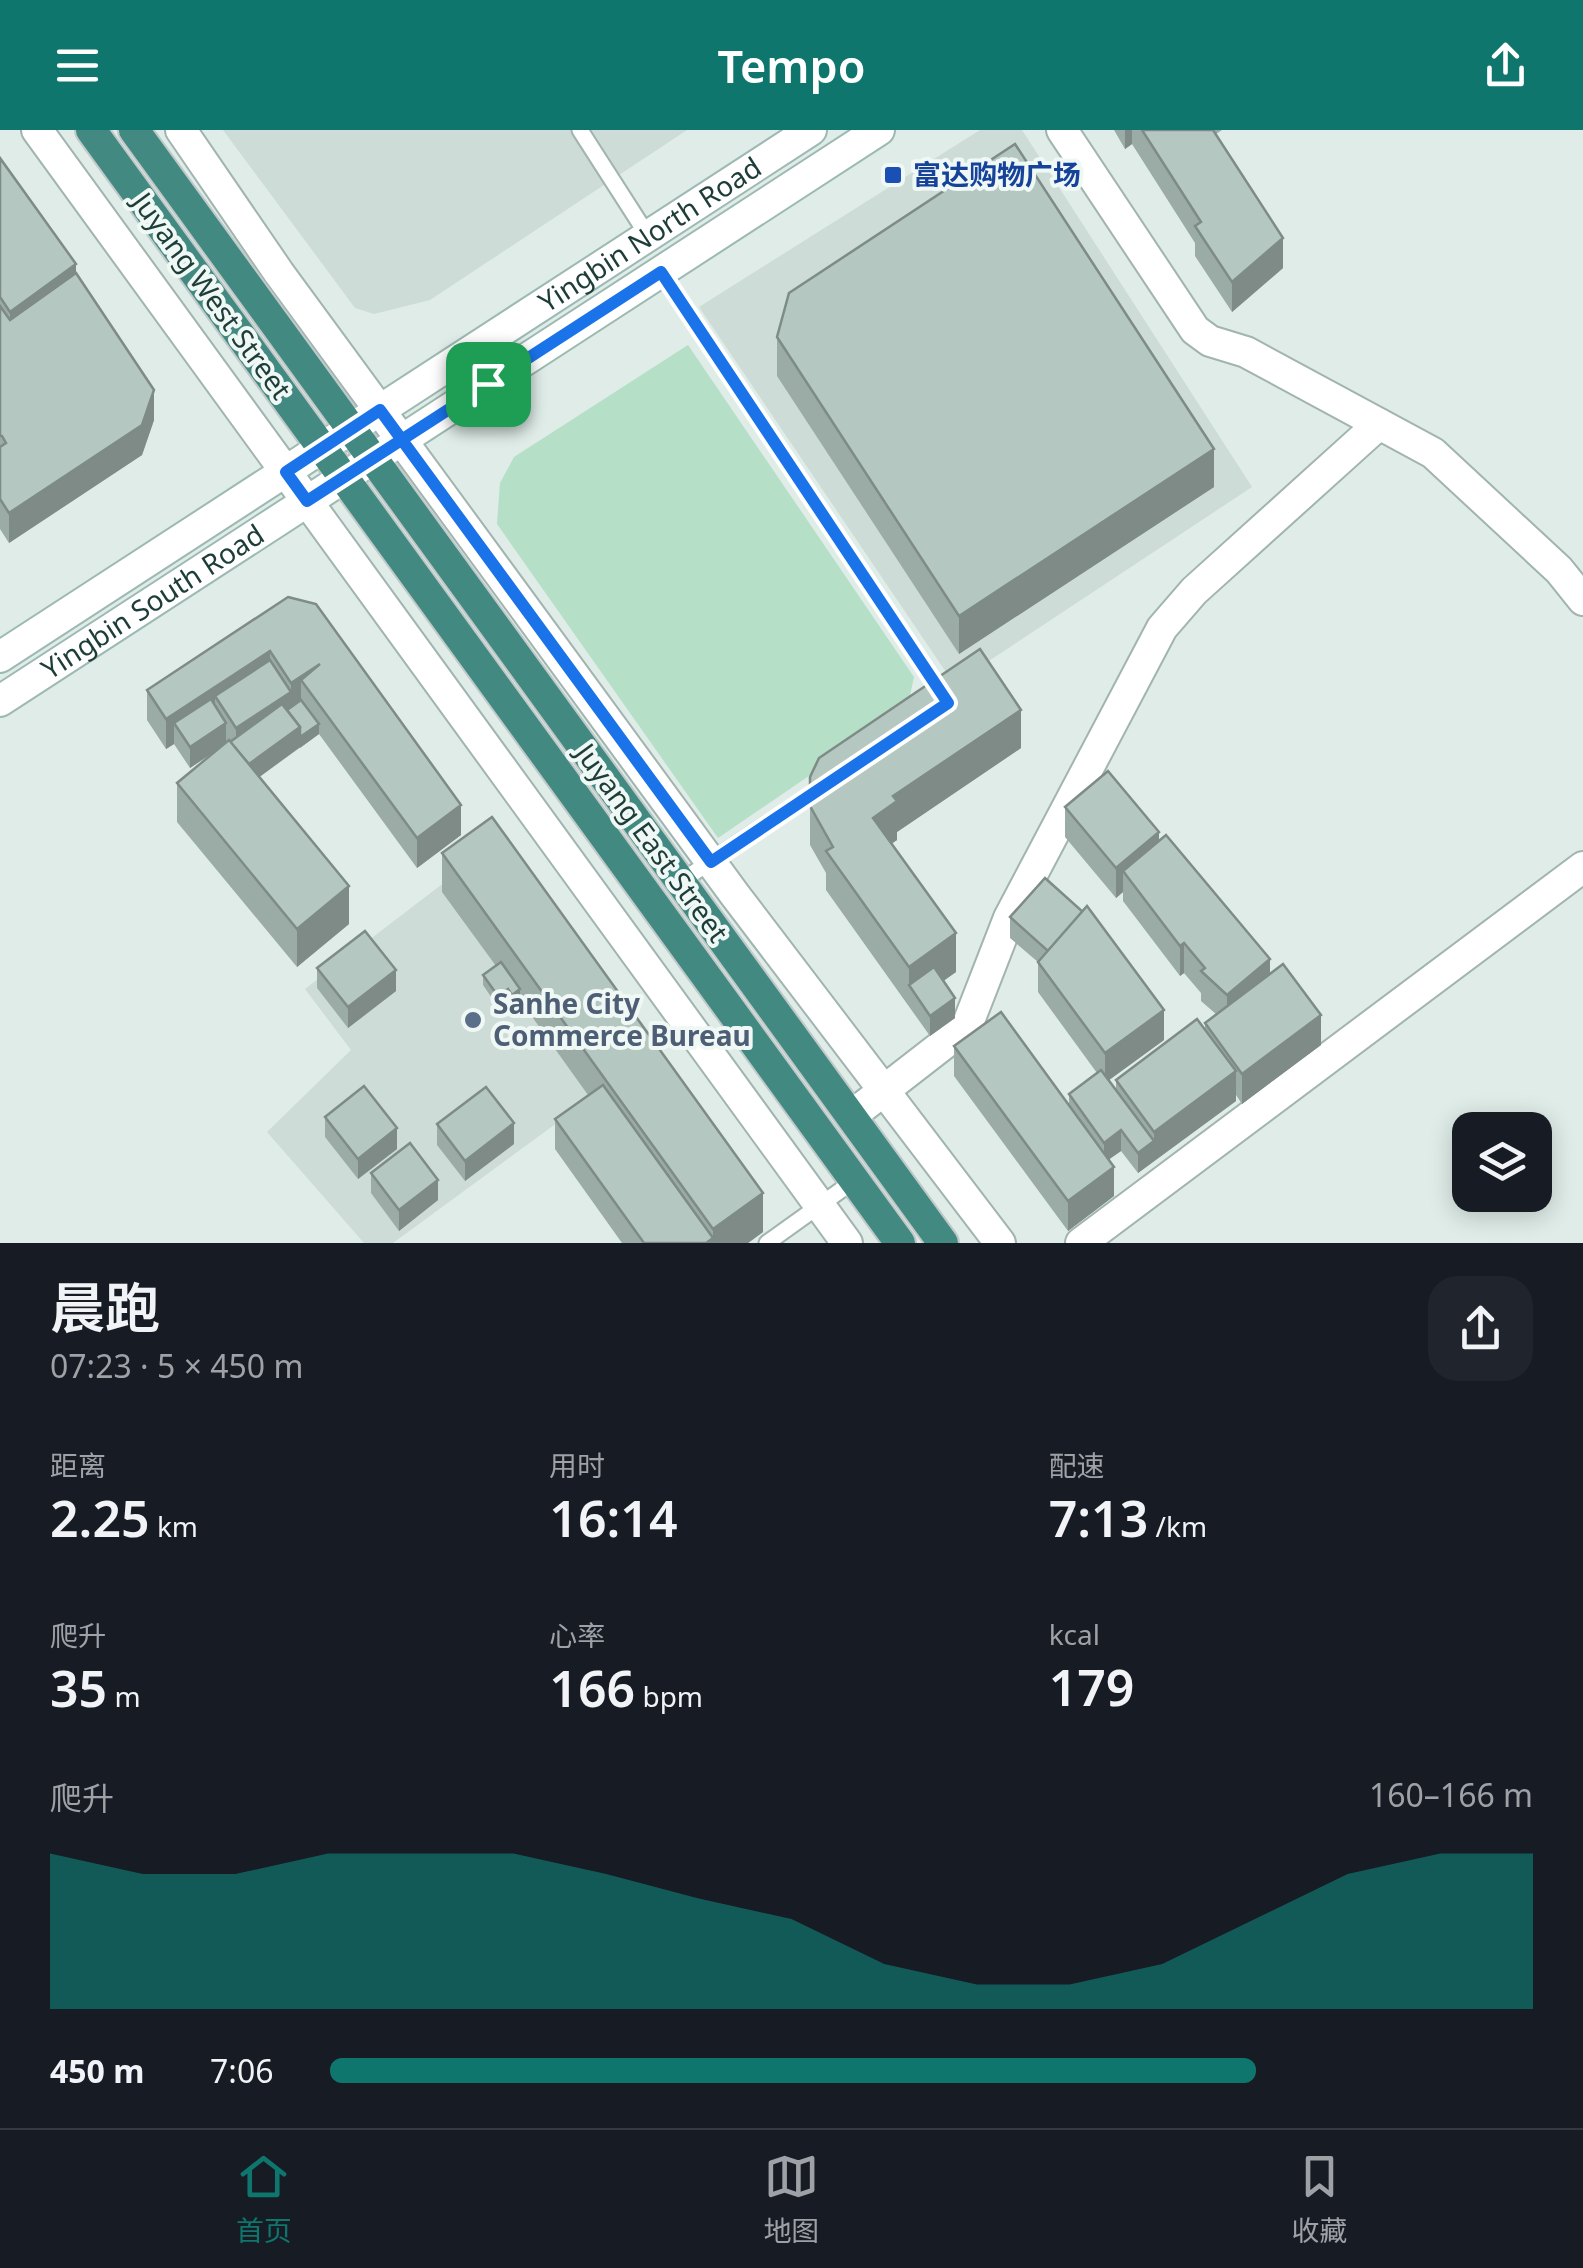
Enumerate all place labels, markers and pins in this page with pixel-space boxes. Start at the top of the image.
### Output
place label: 富达购物广场 [913,155,1081,193]
marker: 富达购物广场 [882,164,904,186]
pin [446,342,531,427]
place label: Sanhe City Commerce Bureau [493,984,751,1054]
marker: Sanhe City Commerce Bureau [462,1009,484,1031]

